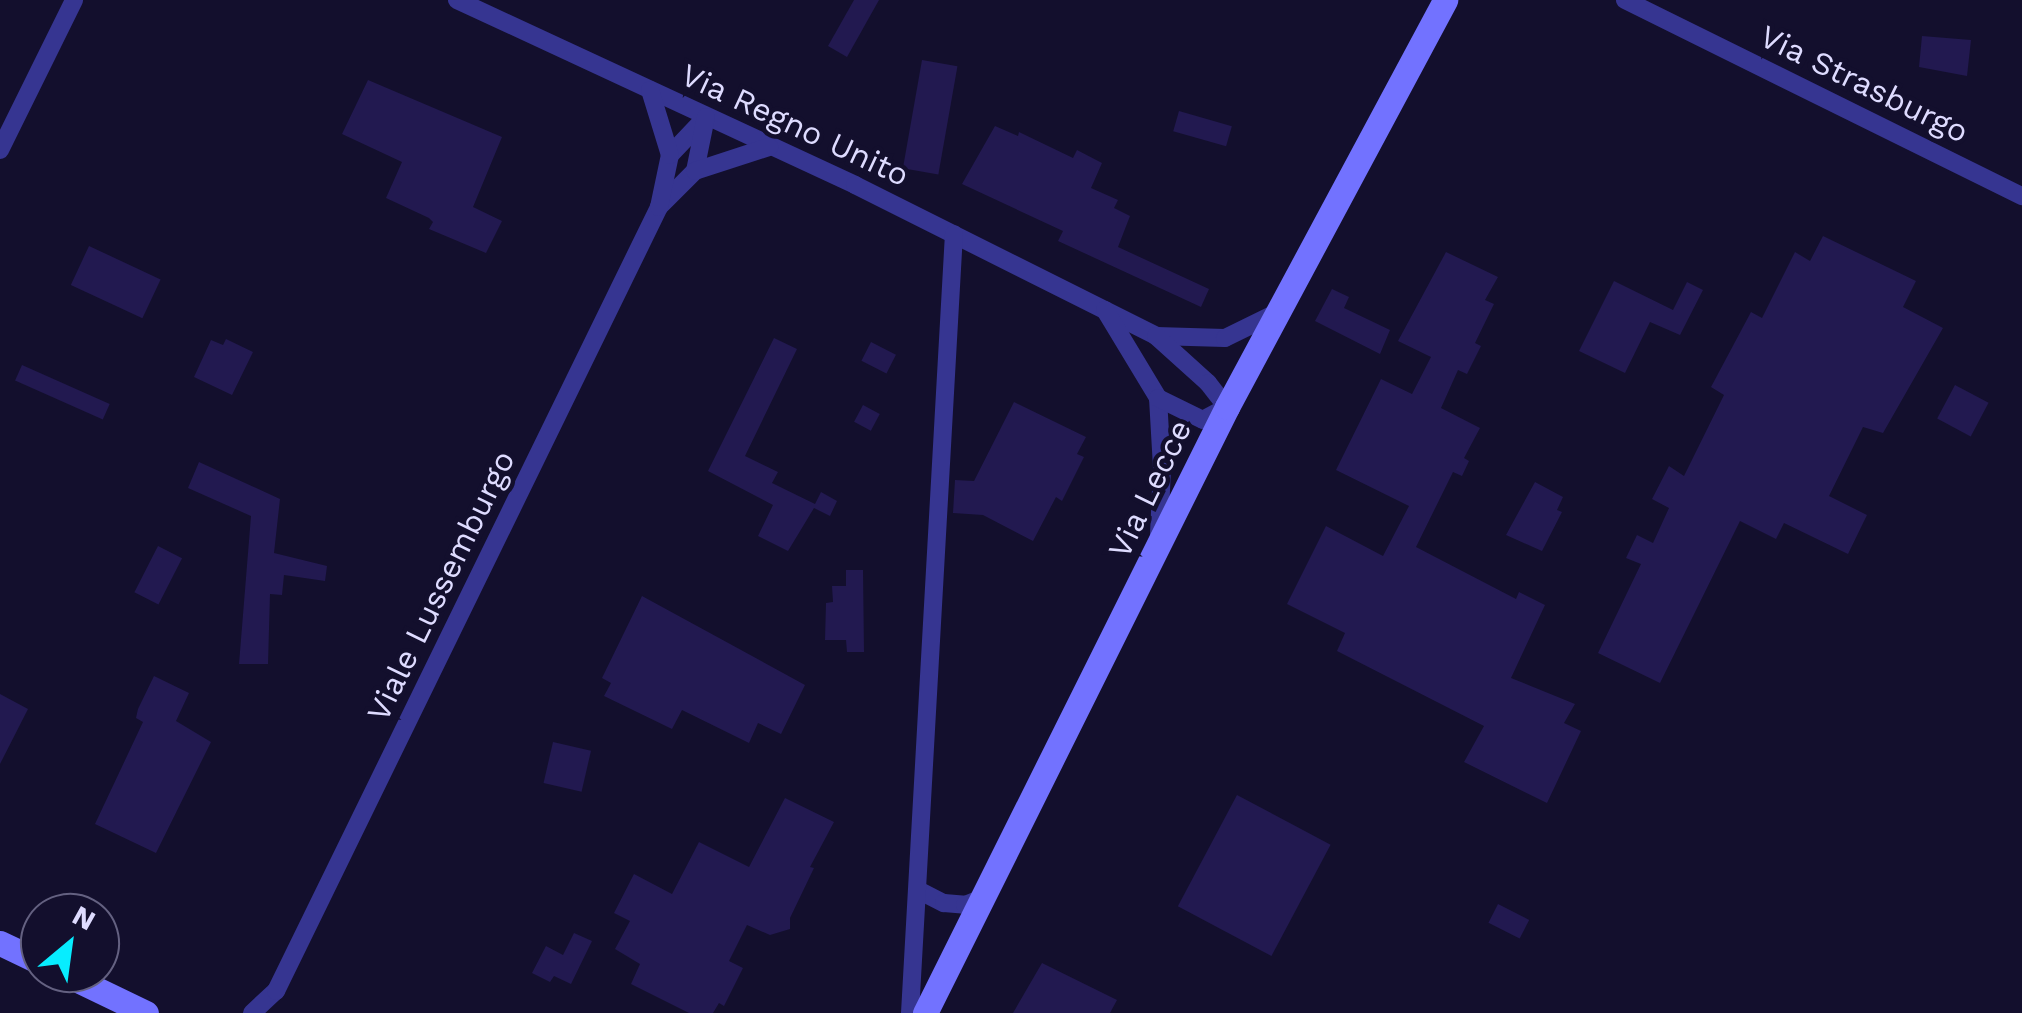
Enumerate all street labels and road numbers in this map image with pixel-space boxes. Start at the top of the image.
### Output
street label: Via Strasburgo [1753,17,1975,151]
street label: Via Regno Unito [675,55,915,195]
street label: Via Lecce [1100,413,1200,565]
street label: Viale Lussemburgo [359,445,523,727]

